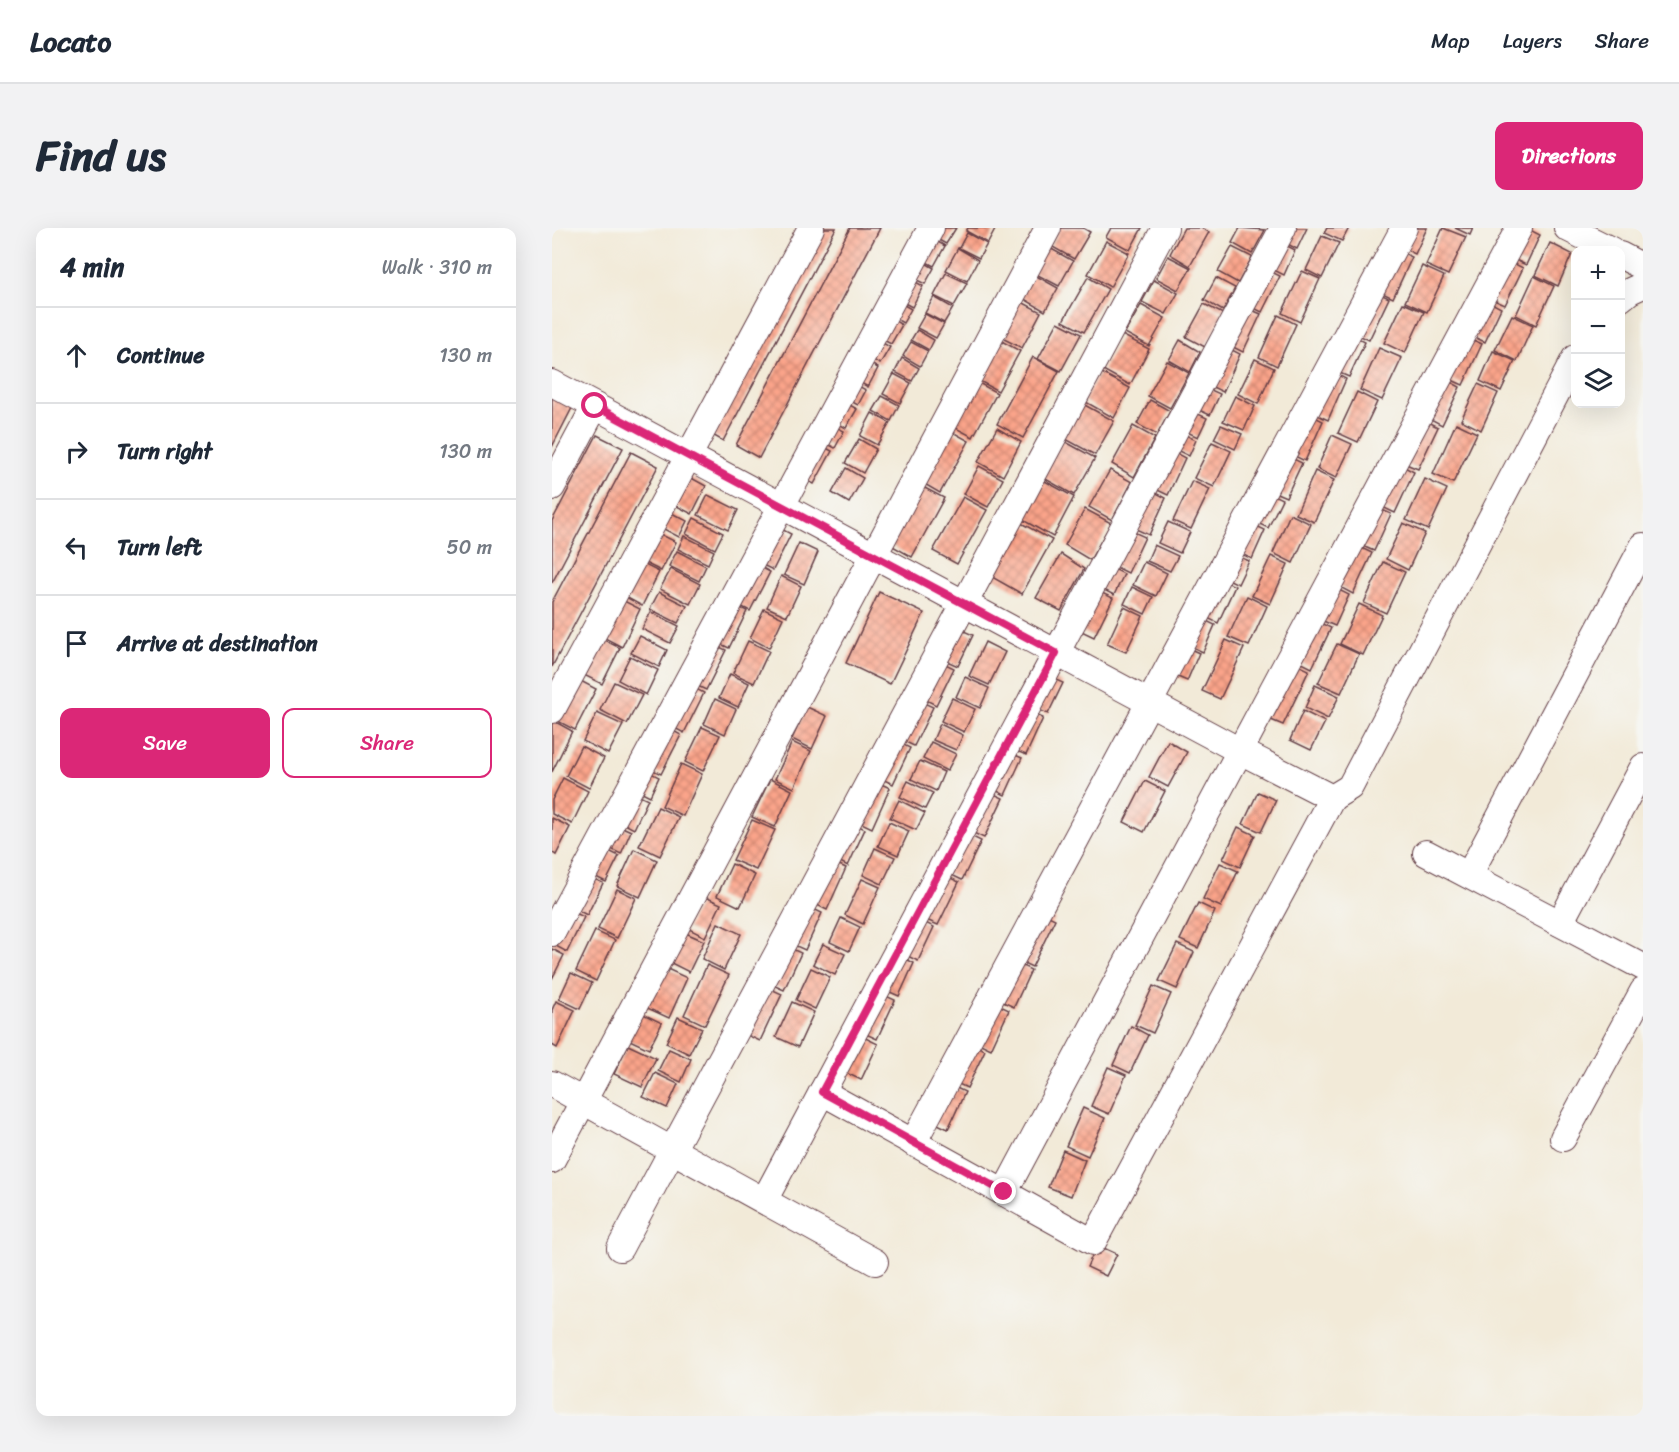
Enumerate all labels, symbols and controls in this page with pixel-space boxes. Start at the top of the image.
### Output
text: Locato [30,17,111,66]
text: Map [1431,22,1470,60]
text: Layers [1503,22,1562,60]
text: Share [1595,22,1649,60]
text: Find us [36,119,166,193]
button: Directions [1495,122,1643,190]
text: 4 min [60,244,124,290]
map controls [1571,246,1625,408]
button: + [1571,246,1625,300]
text: Walk · 310 m [382,250,492,285]
button: − [1571,300,1625,354]
text: Continue [117,336,205,375]
text: 130 m [439,338,492,373]
icon: ahead [60,339,93,372]
button: layers [1571,354,1625,408]
route start [581,392,607,418]
text: Turn right [117,432,212,471]
text: 130 m [439,434,492,469]
icon: right [60,435,93,468]
text: Turn left [117,528,202,567]
text: 50 m [447,530,492,565]
icon: left [60,531,93,564]
text: Arrive at destination [117,624,318,663]
icon: arrive [60,627,93,660]
button: Save [60,708,270,778]
button: Share [282,708,492,778]
route end [990,1178,1016,1204]

